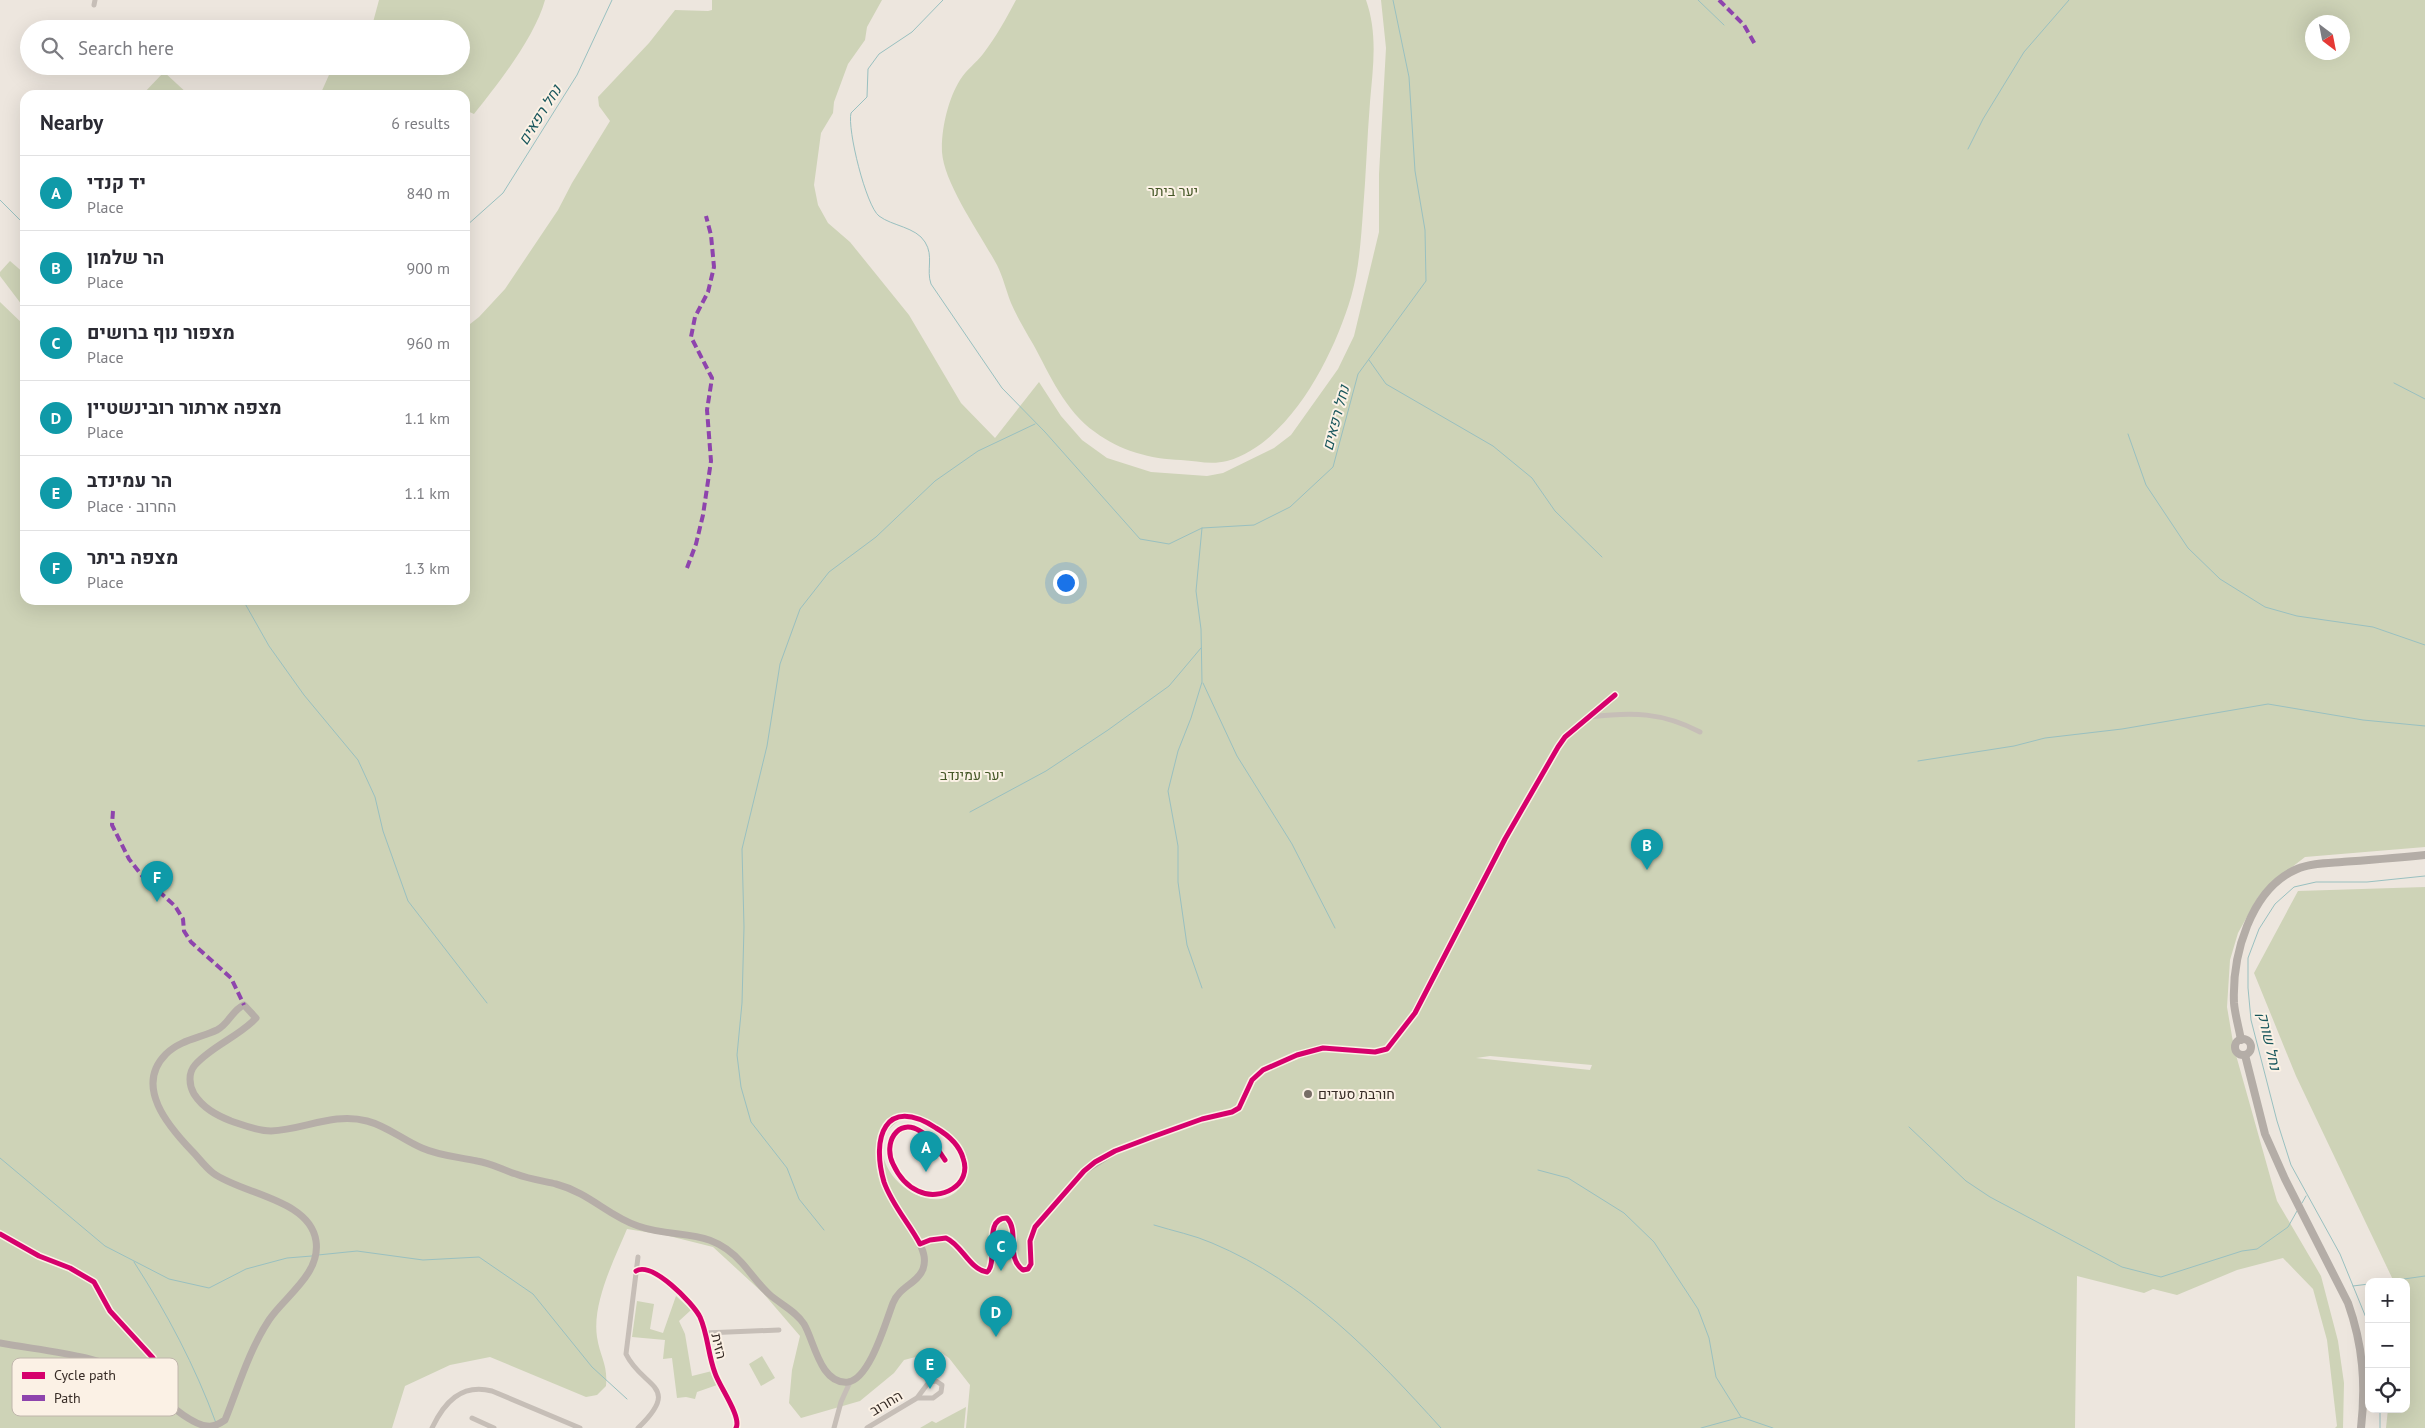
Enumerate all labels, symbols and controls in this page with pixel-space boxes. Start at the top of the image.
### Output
north arrow [2305,15,2350,60]
search box [20,20,470,75]
icon: search [38,34,66,62]
text: Search here [78,36,174,60]
water label: נחל רפאים [514,80,566,148]
text: Nearby [40,109,103,136]
text: 6 results [391,113,450,133]
text: יד קנדי [87,170,146,194]
park label: יער ביתר [1148,182,1198,200]
text: A [51,183,61,203]
text: 840 m [407,183,450,203]
text: Place [87,197,124,217]
text: הר שלמון [87,245,164,269]
text: B [51,258,61,278]
text: 900 m [407,258,450,278]
text: Place [87,272,124,292]
text: מצפור נוף ברושים [87,320,235,344]
text: C [52,333,60,353]
text: 960 m [407,333,450,353]
text: Place [87,347,124,367]
water label: נחל רפאים [1318,382,1354,453]
text: מצפה ארתור רובינשטיין [87,395,282,419]
text: D [51,408,61,428]
text: 1.1 km [404,408,450,428]
text: Place [87,422,124,442]
text: הר עמינדב [87,468,172,492]
text: E [52,483,60,503]
text: 1.1 km [404,483,450,503]
text: Place · החרוב [87,496,176,516]
text: מצפה ביתר [87,545,178,569]
text: F [52,558,60,578]
text: 1.3 km [404,558,450,578]
your location [1053,570,1079,596]
text: Place [87,572,124,592]
park label: יער עמינדב [940,766,1004,784]
pin: B [1631,829,1663,870]
pin: F [141,861,173,902]
water label: נחל שורק [2254,1010,2286,1073]
place label: חורבת סעדים [1318,1085,1395,1103]
marker: חורבת סעדים [1302,1088,1314,1100]
pin: A [910,1131,942,1172]
pin: C [985,1230,1017,1271]
map controls [2365,1278,2410,1413]
button: + [2365,1278,2410,1323]
pin: D [980,1296,1012,1337]
button: − [2365,1323,2410,1368]
street label: הזית [707,1331,731,1361]
pin: E [914,1348,946,1389]
legend [12,1358,178,1416]
text: Cycle path [54,1366,116,1384]
button: locate [2365,1368,2410,1413]
street label: החרוב [866,1386,906,1420]
text: Path [54,1389,81,1407]

